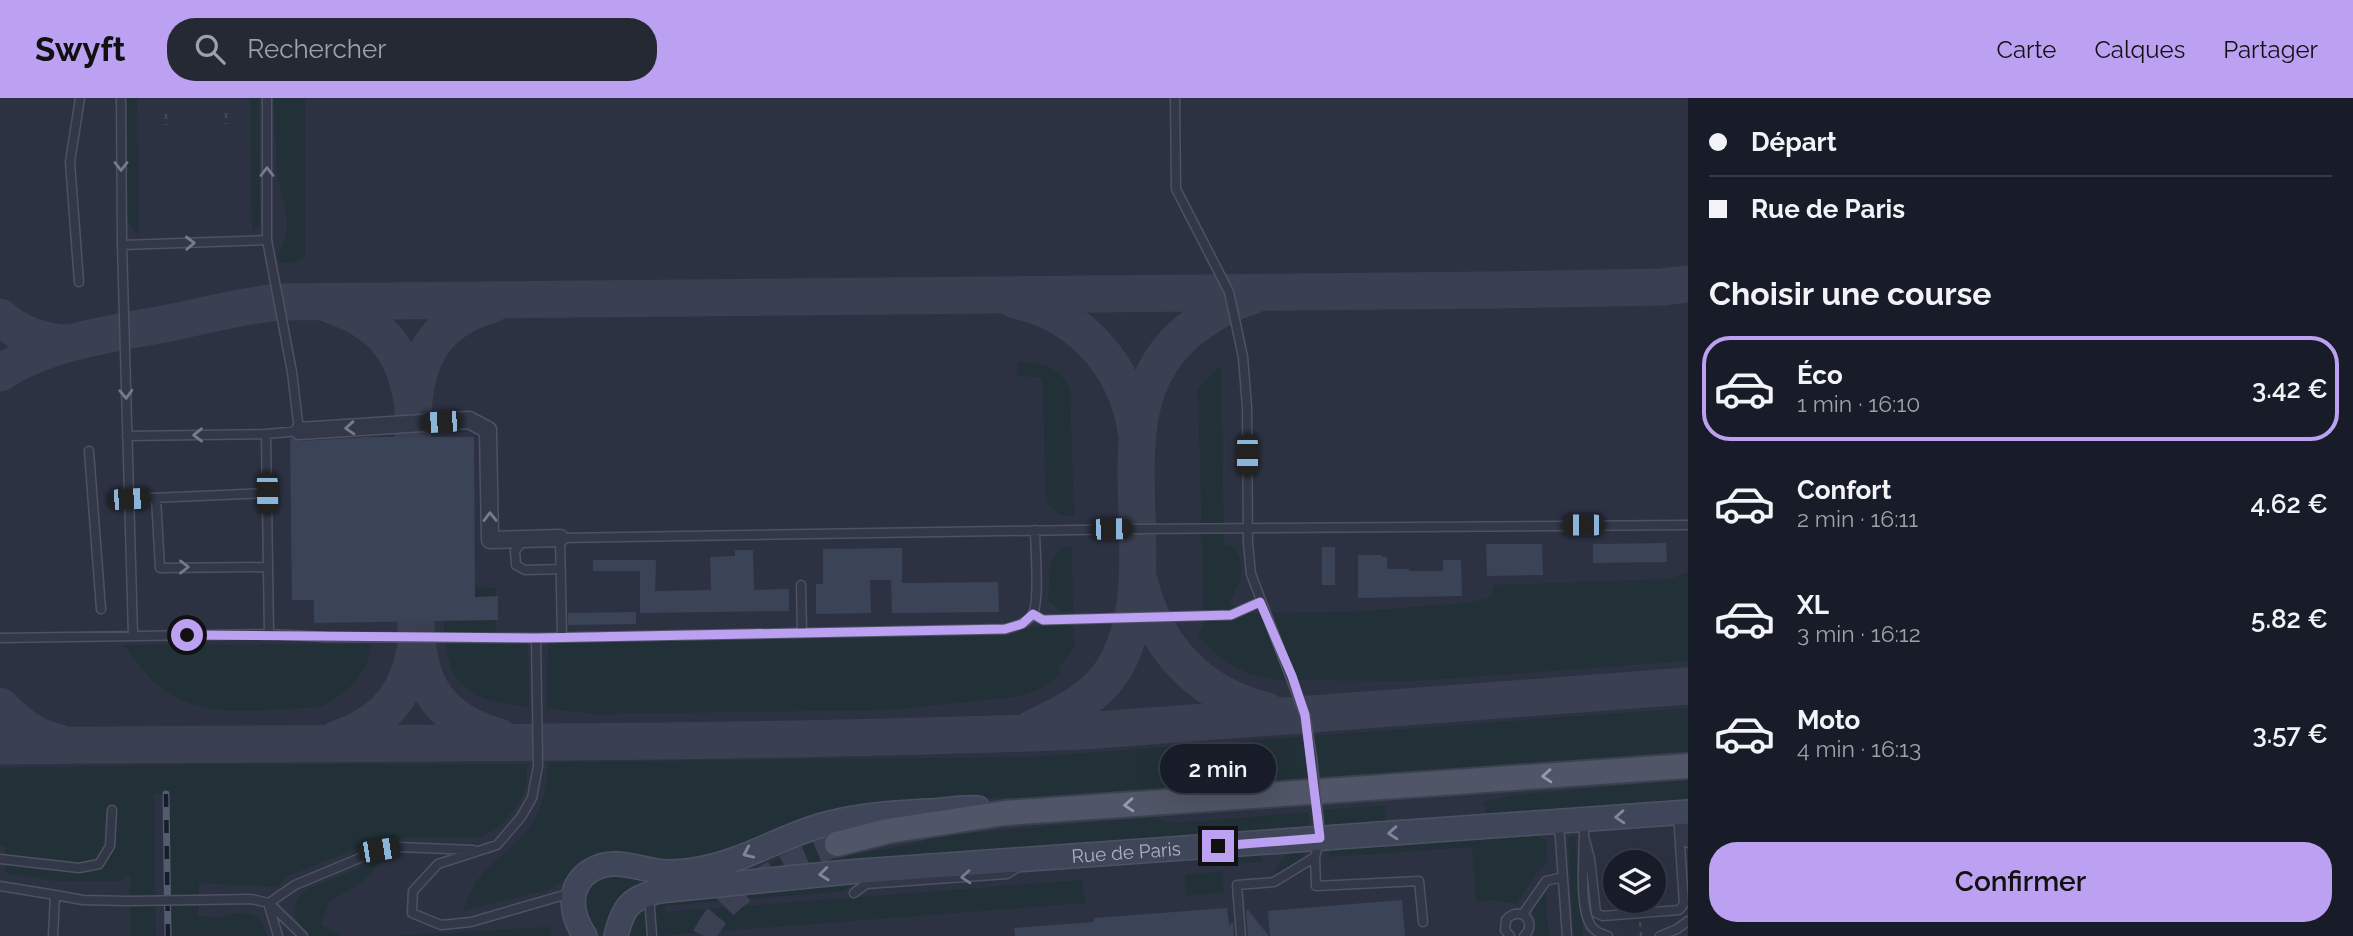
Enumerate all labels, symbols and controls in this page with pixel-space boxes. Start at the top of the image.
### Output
search box [167,18,657,81]
text: Swyft [35,30,125,69]
icon: search [191,30,229,68]
text: Rechercher [247,34,386,64]
text: Carte [1997,35,2056,64]
text: Calques [2094,35,2185,64]
text: Partager [2223,35,2318,64]
text: Départ [1751,127,1837,157]
one-way arrow [113,161,129,172]
one-way arrow [259,166,275,177]
text: Rue de Paris [1751,194,1905,224]
one-way arrow [185,235,196,250]
text: Choisir une course [1709,275,1992,312]
icon: car [1713,357,1776,420]
text: Éco [1797,360,1843,390]
text: 3.42 € [2252,374,2328,404]
one-way arrow [119,388,134,399]
text: 1 min · 16:10 [1797,390,1920,417]
car [420,410,463,434]
one-way arrow [344,420,355,435]
one-way arrow [192,427,203,443]
car [1237,434,1258,476]
car [257,472,278,514]
icon: car [1713,472,1776,535]
text: Confort [1797,475,1891,505]
car [108,487,151,511]
text: 4.62 € [2251,489,2328,519]
text: 2 min · 16:11 [1797,505,1918,532]
one-way arrow [482,511,498,522]
car [1563,515,1605,536]
car [1090,518,1133,540]
one-way arrow [178,560,189,575]
icon: car [1713,587,1776,650]
text: XL [1797,590,1829,620]
text: 5.82 € [2251,604,2328,634]
route start [171,619,203,651]
text: 3 min · 16:12 [1797,620,1921,647]
icon: car [1713,702,1776,765]
text: Moto [1797,705,1860,735]
text: 3.57 € [2252,719,2328,749]
text: 4 min · 16:13 [1797,735,1921,762]
callout: 2 min [1160,744,1276,794]
text: 2 min [1189,755,1247,782]
one-way arrow [1541,768,1552,783]
one-way arrow [1123,798,1134,813]
one-way arrow [1614,809,1625,824]
one-way arrow [1387,825,1398,840]
route end [1202,830,1234,862]
car [357,836,402,864]
street label: Rue de Paris [1071,837,1181,867]
button: Confirmer [1709,842,2332,922]
one-way arrow [743,845,755,859]
map controls [1603,850,1666,913]
button: layers [1603,850,1666,913]
one-way arrow [818,867,830,882]
one-way arrow [960,869,971,884]

